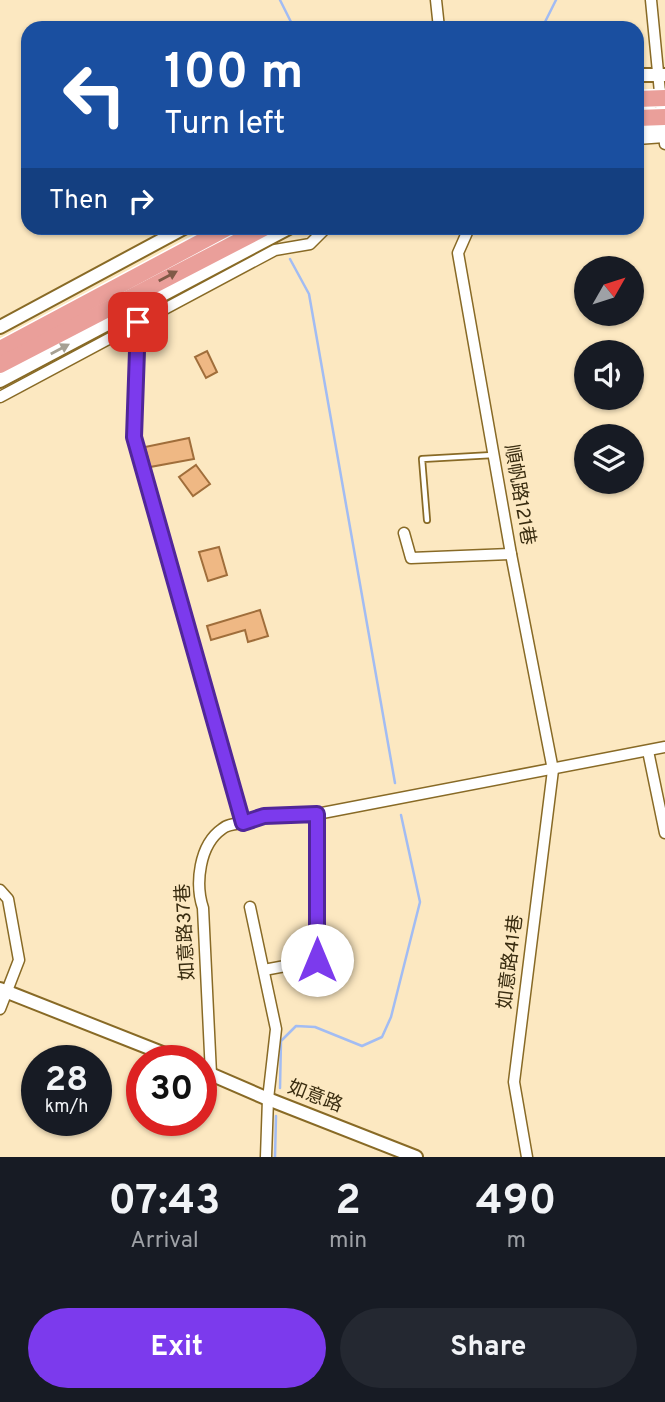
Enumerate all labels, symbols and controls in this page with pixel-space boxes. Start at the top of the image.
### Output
text: 100 m [164,44,303,106]
icon: left [49,49,140,140]
text: Turn left [164,105,285,145]
icon: right [122,182,160,220]
text: Then [49,185,108,218]
north arrow [574,256,644,326]
map controls [574,256,644,494]
one-way arrow [159,270,178,282]
pin [108,292,168,352]
icon: arrive [119,303,157,341]
button: sound [574,340,644,410]
one-way arrow [50,343,70,354]
button: layers [574,424,644,494]
street label: 順帆路121巷 [498,443,540,547]
street label: 如意路37巷 [171,883,201,981]
street label: 如意路41巷 [493,913,529,1011]
position arrow [280,923,354,997]
speed limit sign: 30 [126,1045,217,1136]
text: 28 [45,1059,88,1103]
street label: 如意路 [284,1076,346,1118]
text: km/h [45,1096,88,1119]
text: 07:43 [109,1176,220,1229]
text: 2 [335,1176,361,1229]
text: 490 [476,1176,556,1229]
text: Arrival [130,1227,199,1256]
text: min [329,1227,367,1256]
text: m [506,1227,526,1256]
button: Exit [28,1308,326,1388]
button: Share [340,1308,637,1388]

